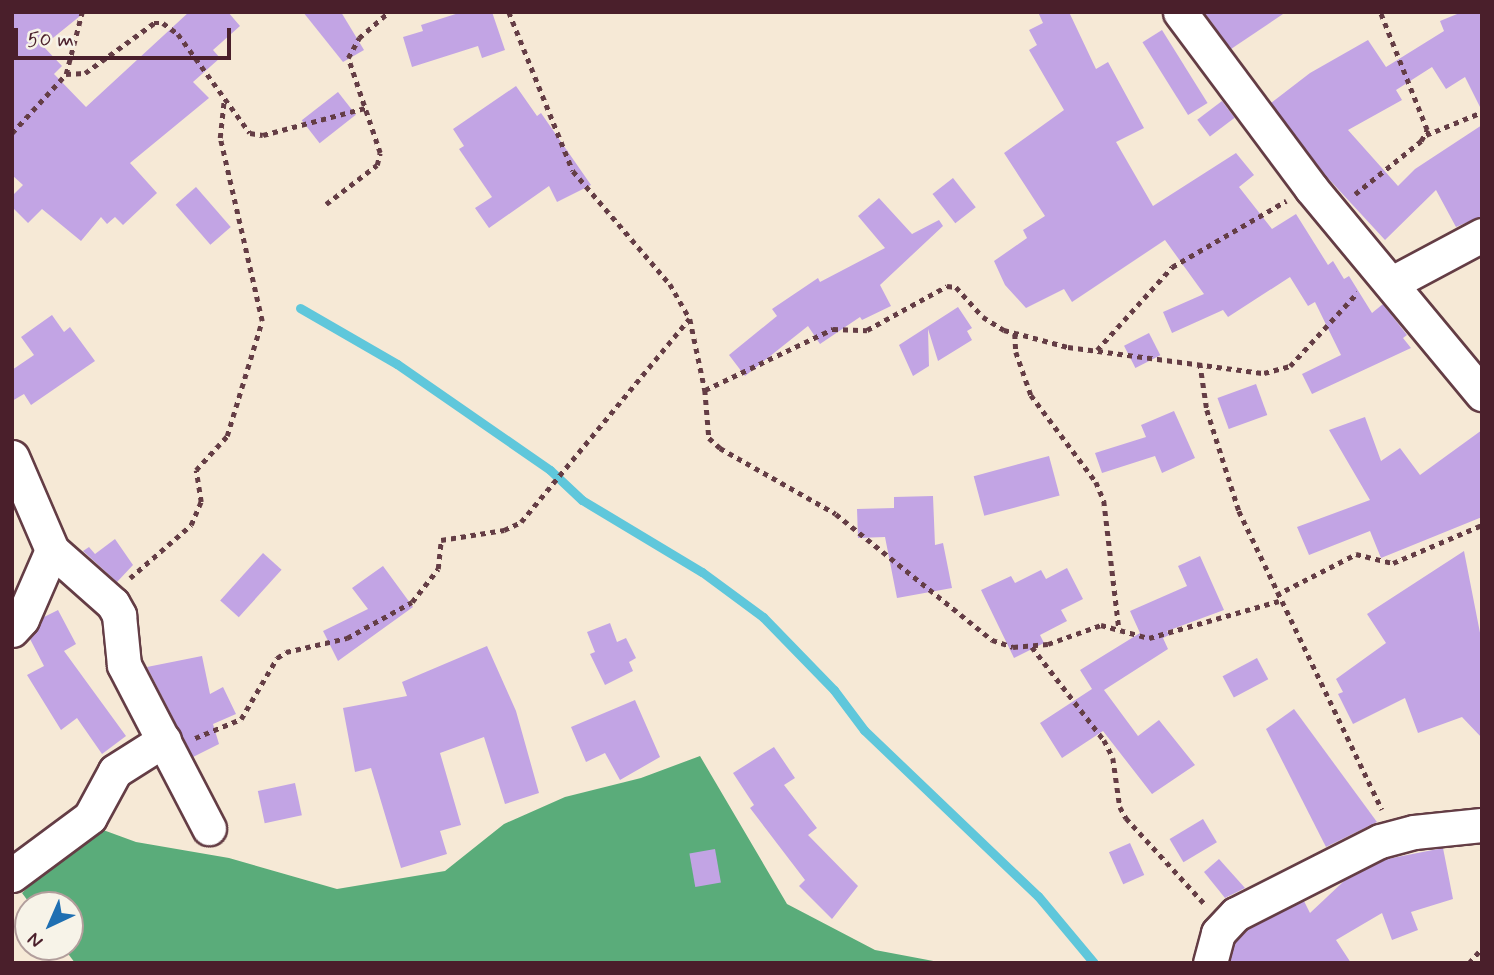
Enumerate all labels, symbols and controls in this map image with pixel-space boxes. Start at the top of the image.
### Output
scale bar [18,14,234,58]
text: 50 m [27,26,74,54]
north arrow [14,891,84,961]
text: N [22,927,49,953]

